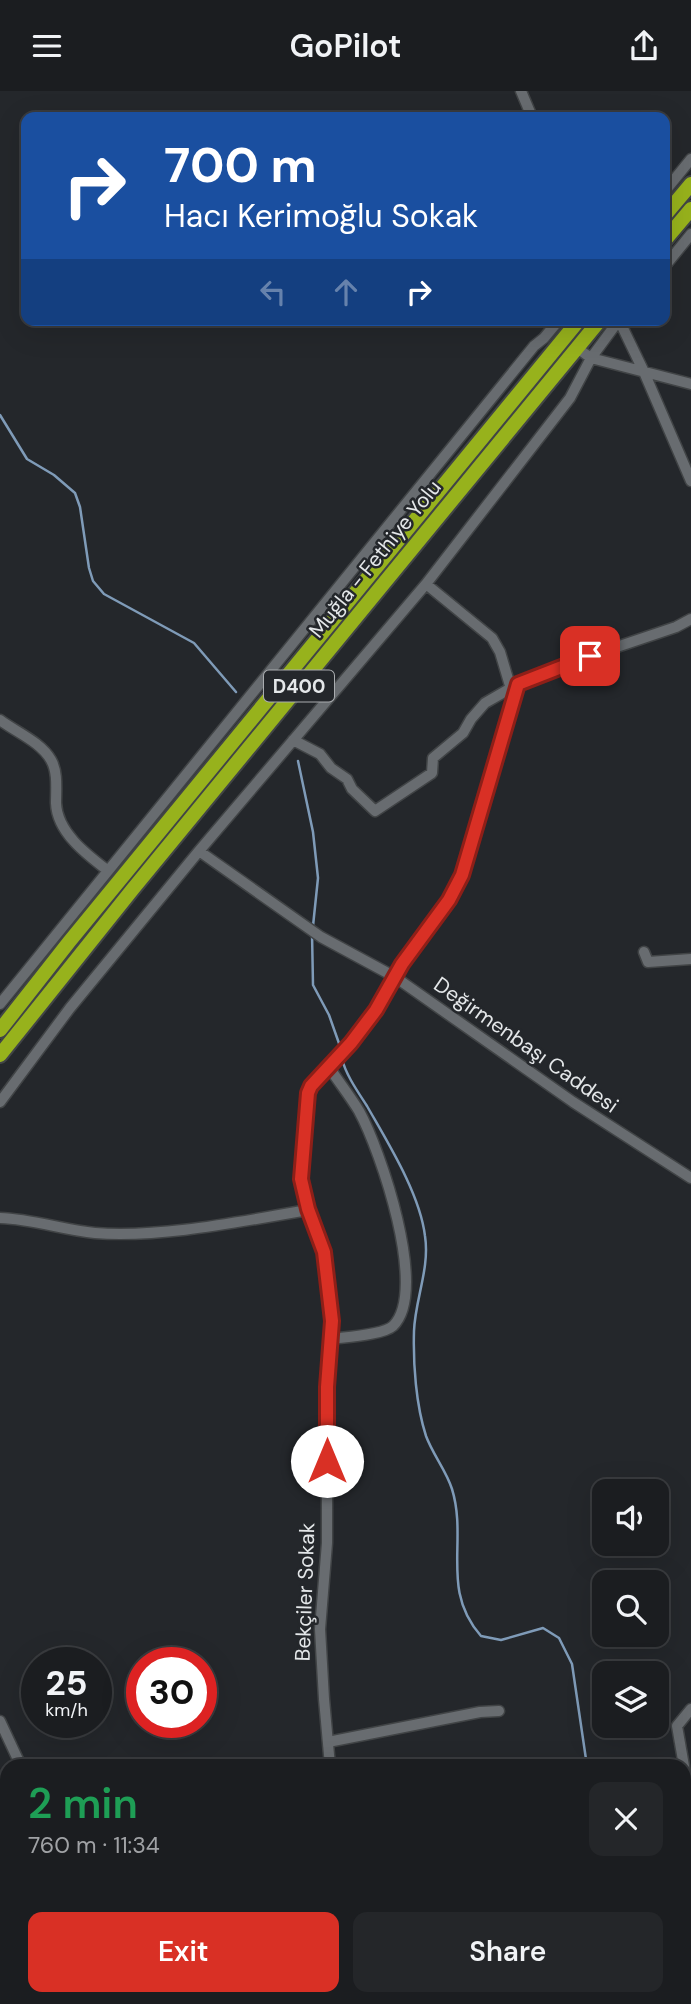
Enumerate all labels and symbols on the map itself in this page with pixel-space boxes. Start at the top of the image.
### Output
street label: Muğla - Fethiye Yolu [303,474,447,644]
pin [560,626,620,686]
road number: D400 [264,671,334,701]
street label: Değirmenbaşı Caddesi [428,971,624,1119]
position arrow [290,1424,364,1498]
street label: Bekçiler Sokak [289,1522,321,1662]
speed limit sign: 30 [126,1647,217,1738]

